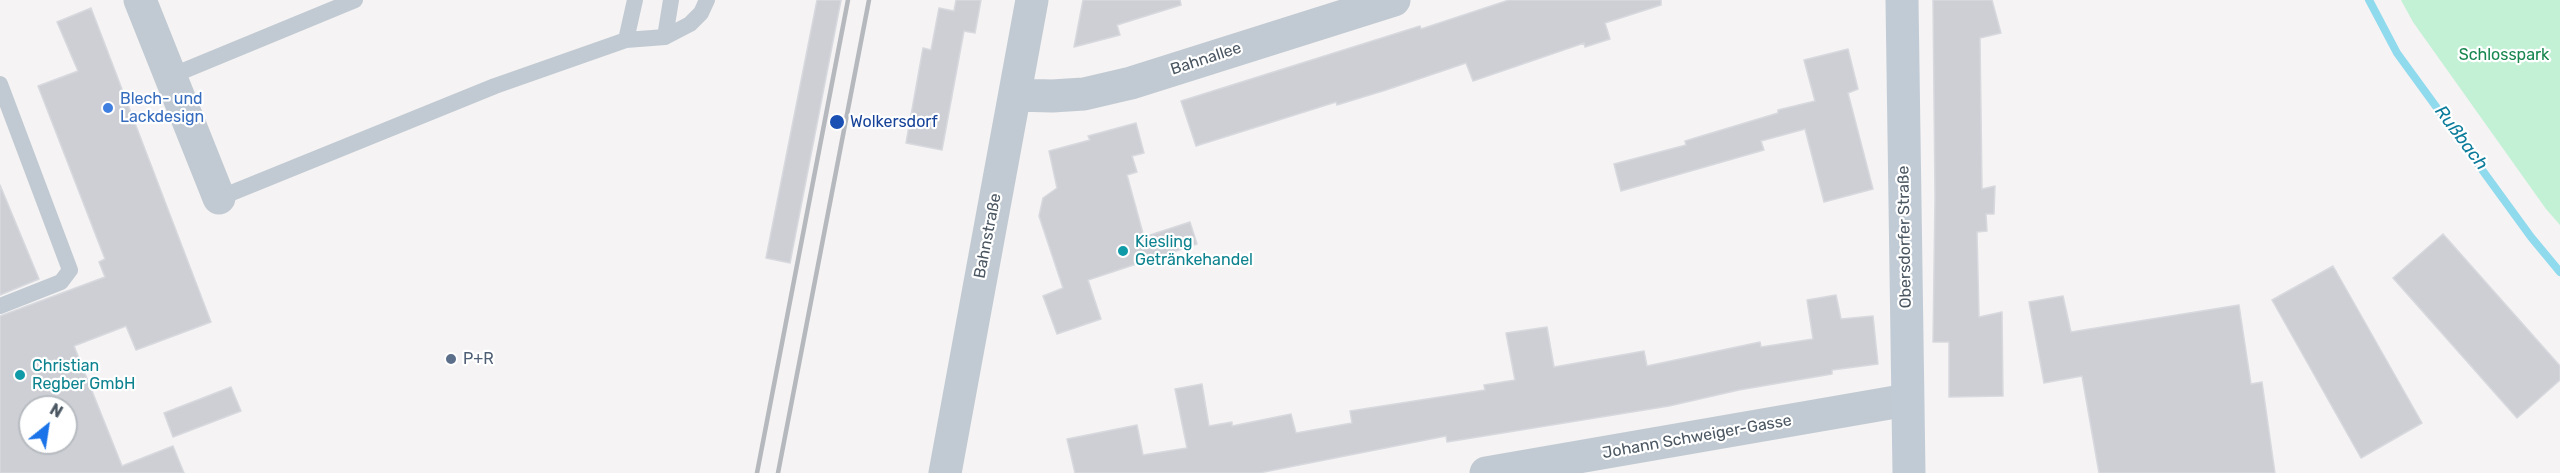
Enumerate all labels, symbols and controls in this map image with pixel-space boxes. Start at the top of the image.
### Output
street label: Bahnallee [1168,39,1244,79]
park label: Schlosspark [2459,45,2549,65]
place label: Blech- und Lackdesign [120,89,204,127]
marker: Blech- und Lackdesign [101,101,115,115]
water label: Rußbach [2430,101,2492,175]
place label: Wolkersdorf [850,112,938,132]
marker: Wolkersdorf [828,113,846,131]
street label: Obersdorfer Straße [1894,166,1916,308]
street label: Bahnstraße [970,192,1006,280]
place label: Kiesling Getränkehandel [1135,232,1253,270]
marker: Kiesling Getränkehandel [1116,244,1130,258]
place label: P+R [463,349,494,369]
marker: P+R [444,352,458,366]
place label: Christian Regber GmbH [32,356,135,394]
marker: Christian Regber GmbH [13,368,27,382]
north arrow [18,395,78,455]
text: N [47,400,66,422]
street label: Johann Schweiger-Gasse [1601,411,1793,463]

